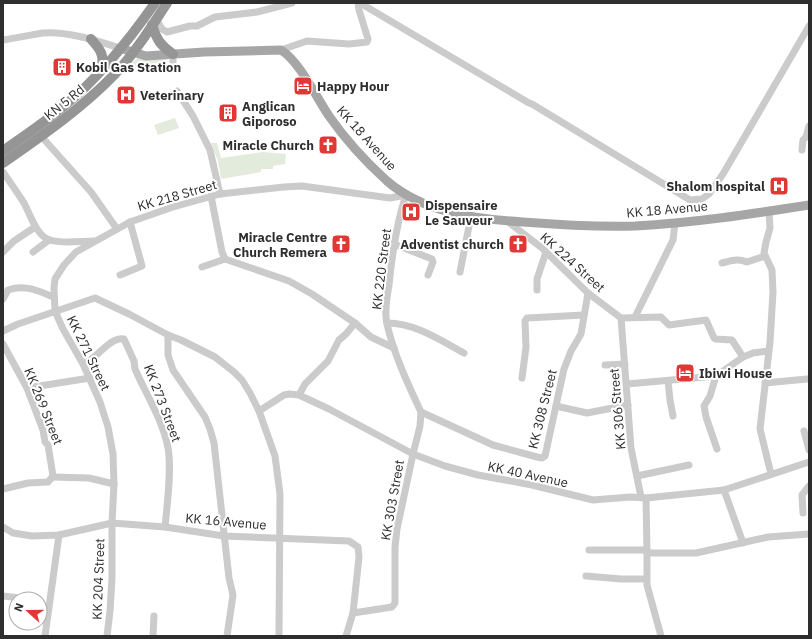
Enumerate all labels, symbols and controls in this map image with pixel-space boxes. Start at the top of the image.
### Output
building icon: Kobil Gas Station [51,56,73,78]
place label: Kobil Gas Station [76,59,181,76]
hotel icon: Happy Hour [292,75,314,97]
place label: Happy Hour [317,78,389,95]
street label: KN 5 Rd [41,81,88,124]
hospital icon: Veterinary [115,84,137,106]
place label: Veterinary [140,87,204,104]
place label: Anglican Giporoso [242,98,297,130]
building icon: Anglican Giporoso [217,102,239,124]
street label: KK 18 Avenue [333,102,400,174]
church icon: Miracle Church [317,134,339,156]
place label: Miracle Church [223,137,314,154]
hospital icon: Shalom hospital [768,175,790,197]
street label: KK 218 Street [136,176,219,215]
place label: Shalom hospital [666,178,765,195]
place label: Dispensaire Le Sauveur [425,197,497,229]
street label: KK 18 Avenue [626,197,708,222]
hospital icon: Dispensaire Le Sauveur [400,201,422,223]
street label: KK 220 Street [368,227,395,311]
place label: Miracle Centre Church Remera [233,229,327,261]
street label: KK 224 Street [537,229,609,296]
church icon: Miracle Centre Church Remera [330,233,352,255]
church icon: Adventist church [507,233,529,255]
place label: Adventist church [400,236,504,253]
street label: KK 271 Street [63,313,114,394]
street label: KK 273 Street [140,362,185,444]
hotel icon: Ibiwi House [674,362,696,384]
street label: KK 269 Street [20,365,67,447]
place label: Ibiwi House [699,365,772,382]
street label: KK 308 Street [524,367,561,451]
street label: KK 306 Street [605,368,630,450]
street label: KK 303 Street [377,458,408,542]
street label: KK 40 Avenue [486,458,570,491]
street label: KK 16 Avenue [185,509,267,534]
street label: KK 204 Street [89,538,108,620]
north arrow [8,591,48,631]
text: N [11,601,27,614]

